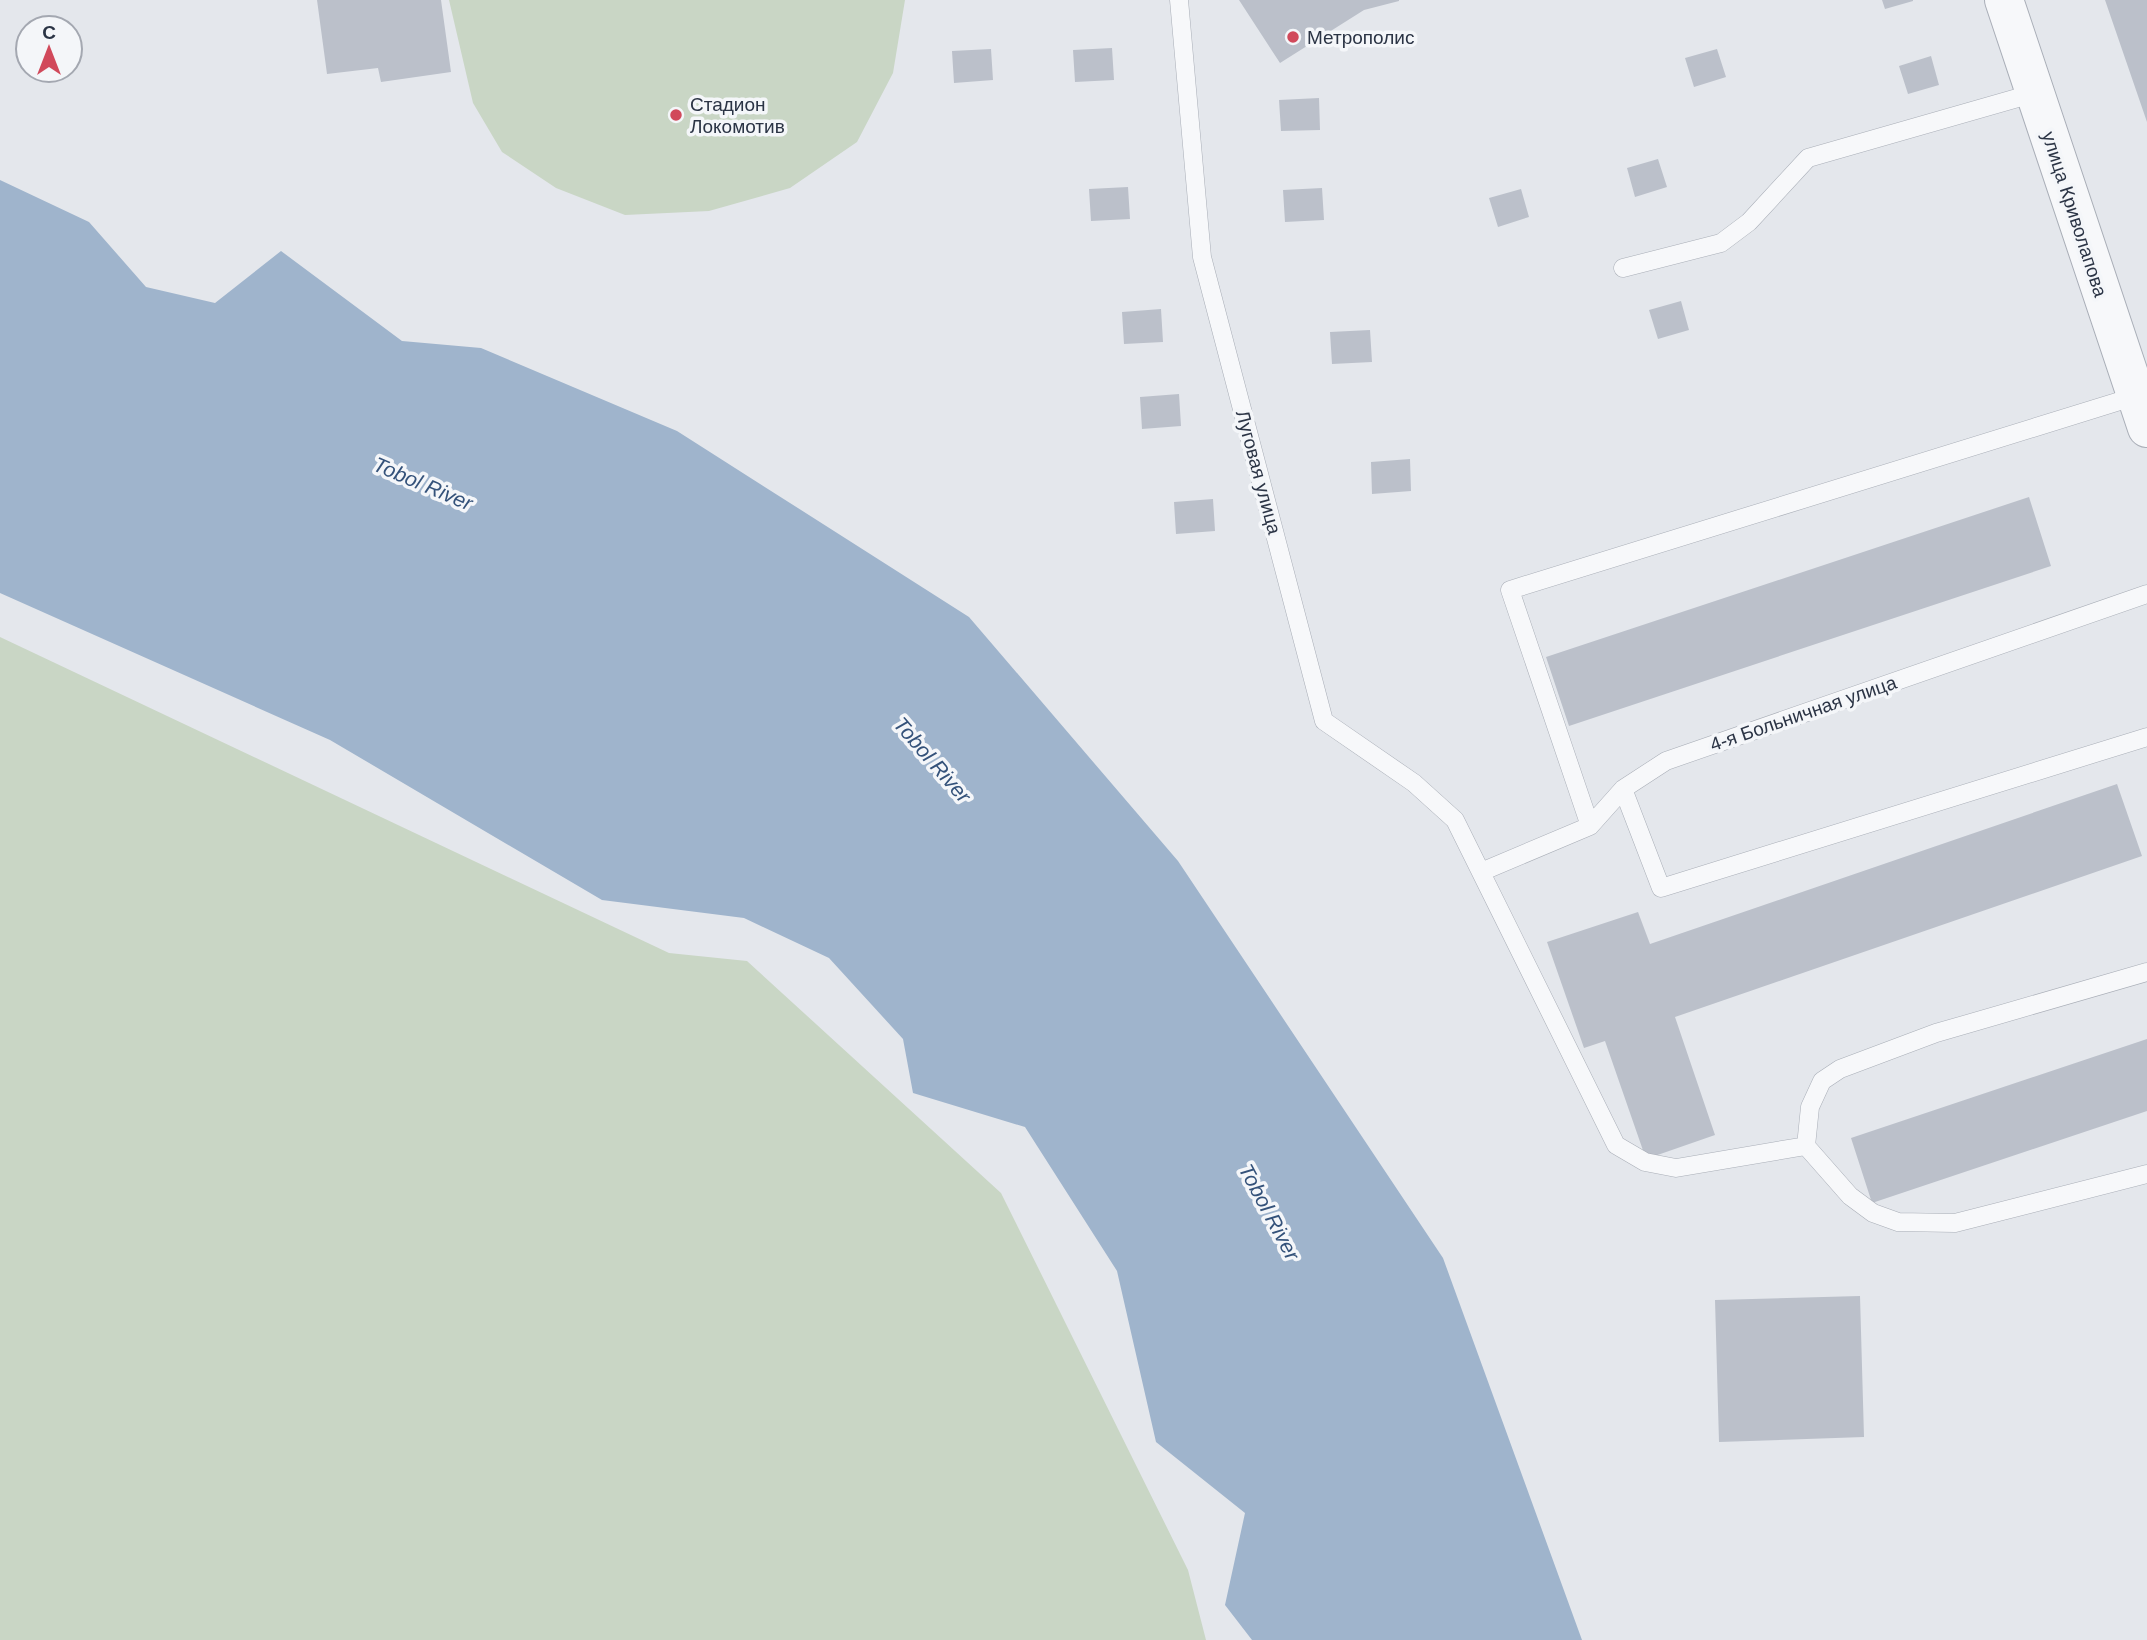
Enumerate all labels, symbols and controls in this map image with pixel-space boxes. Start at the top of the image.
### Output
north arrow [14,14,84,84]
text: С [42,22,56,43]
place label: Метрополис [1307,27,1414,48]
marker: Метрополис [1285,29,1301,45]
place label: Стадион Локомотив [690,94,785,137]
marker: Стадион Локомотив [668,107,684,123]
street label: улица Криволапова [2038,129,2111,300]
street label: Луговая улица [1232,408,1285,537]
water label: Tobol River [370,452,477,515]
street label: 4-я Больничная улица [1707,672,1900,755]
water label: Tobol River [889,712,976,808]
water label: Tobol River [1235,1160,1305,1265]

